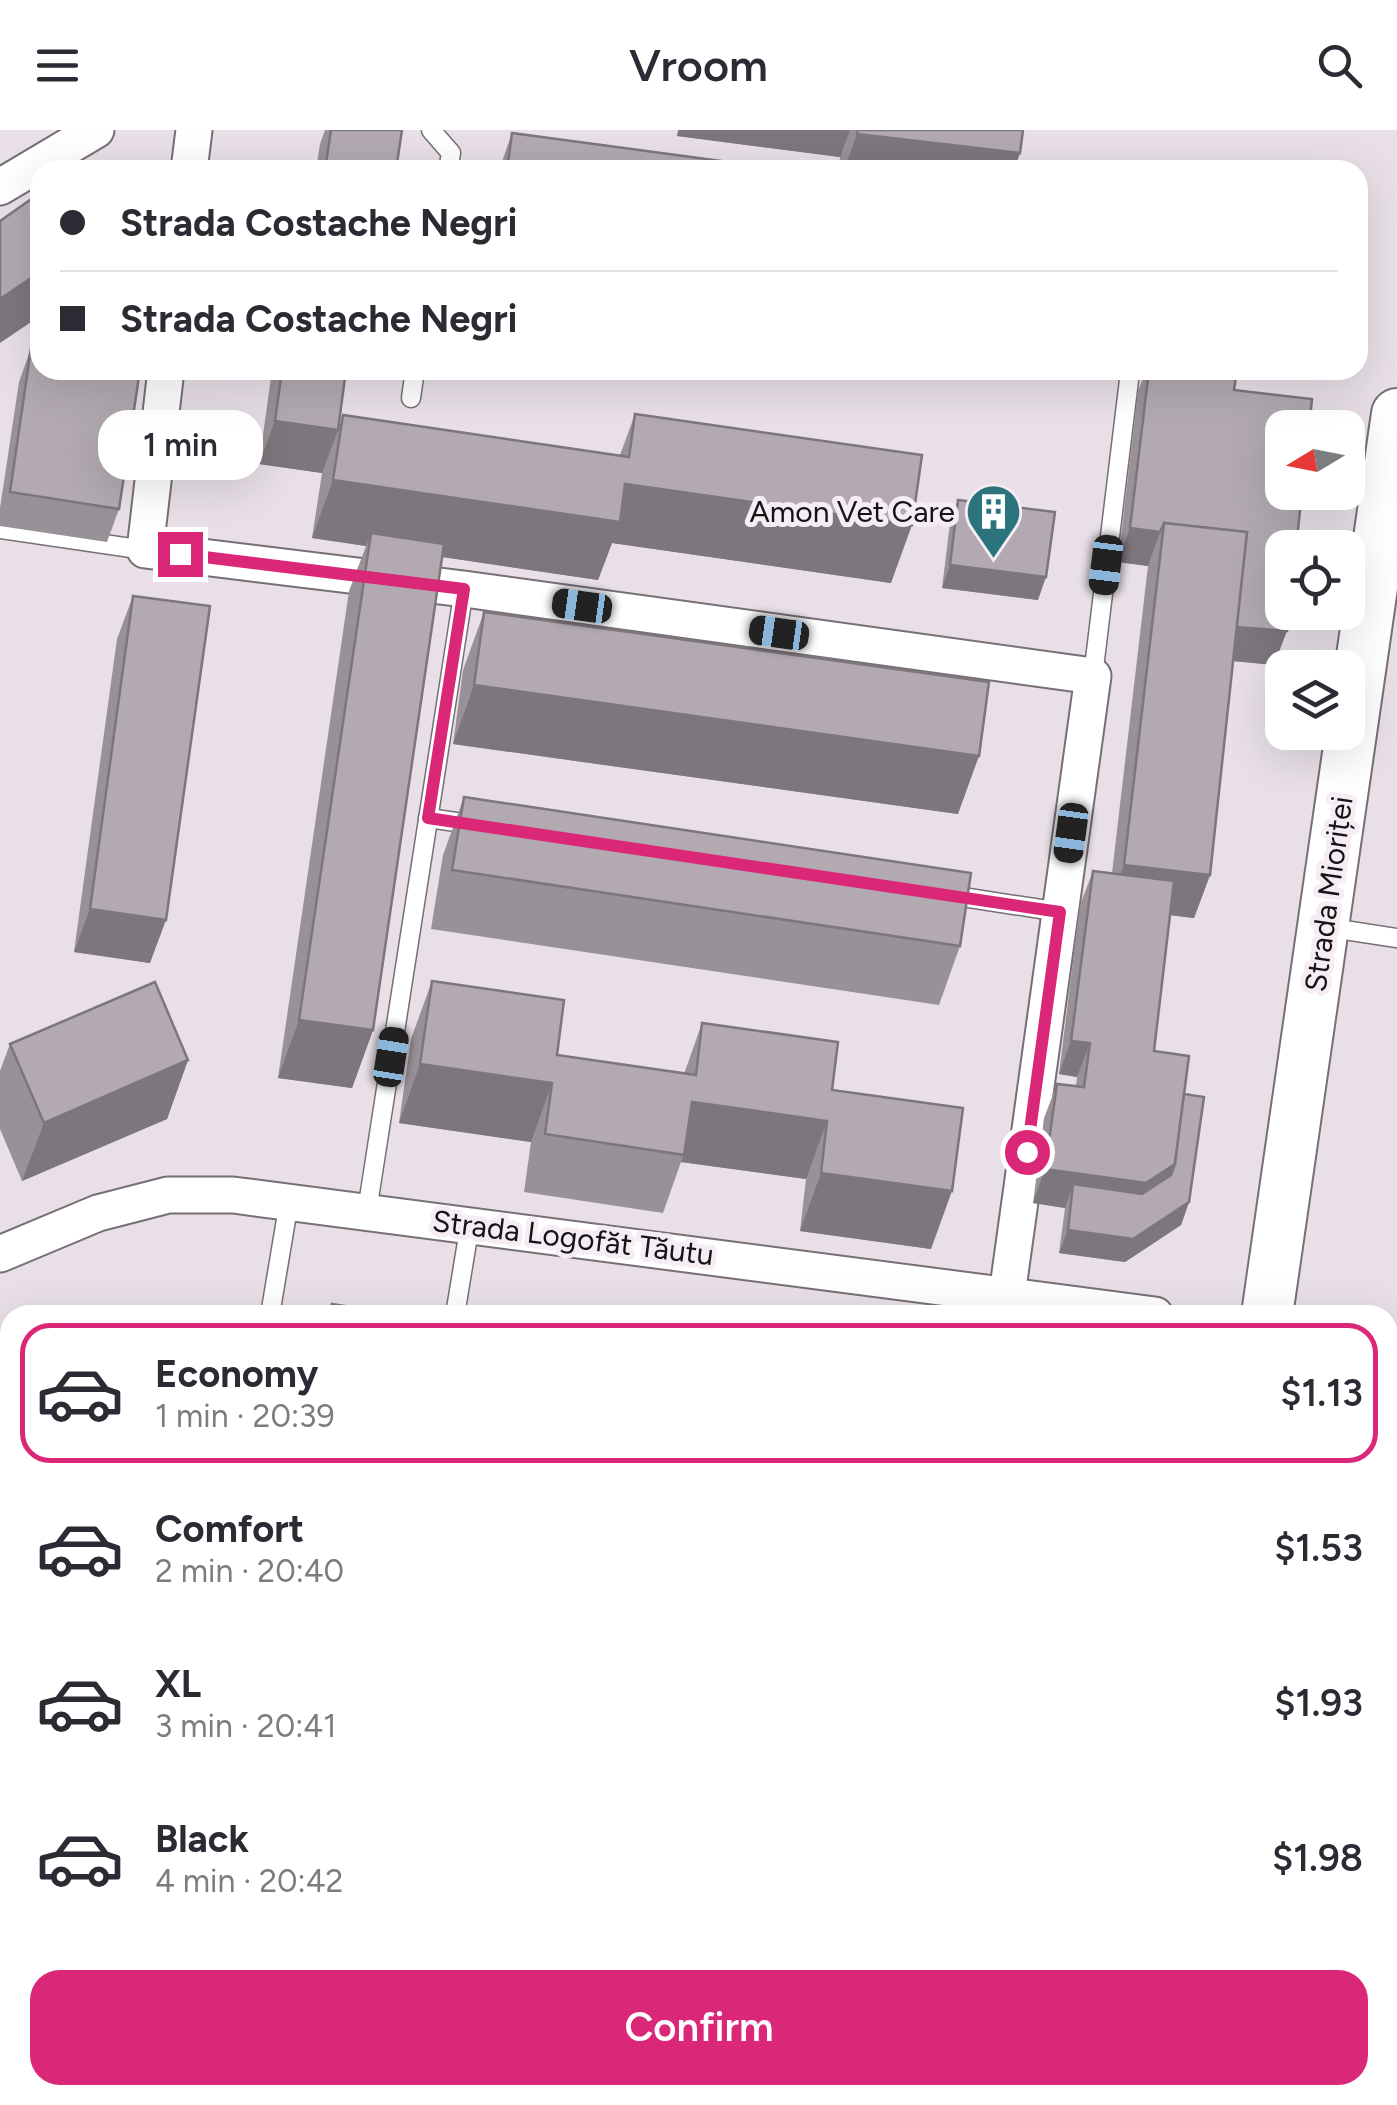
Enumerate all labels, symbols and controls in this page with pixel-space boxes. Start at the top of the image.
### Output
icon: menu [30,38,85,93]
text: Vroom [629,38,768,92]
icon: search [1312,38,1367,93]
text: Strada Costache Negri [120,200,518,246]
text: Strada Costache Negri [120,296,518,342]
callout: 1 min [98,409,262,479]
north arrow [1265,410,1365,510]
map controls [1265,410,1365,750]
text: 1 min [143,426,218,464]
building icon: Amon Vet Care [964,482,1024,561]
place label: Amon Vet Care [749,493,955,530]
button: locate [1265,530,1365,630]
route end [158,532,203,577]
car [1087,533,1125,597]
car [550,587,614,625]
car [747,614,811,652]
button: layers [1265,650,1365,750]
street label: Strada Mioriței [1296,794,1361,994]
car [1052,801,1090,865]
car [371,1025,411,1089]
route start [1005,1130,1050,1175]
street label: Strada Logofăt Tăutu [430,1202,716,1273]
icon: car [35,1348,125,1438]
text: Economy [155,1351,318,1397]
text: $1.13 [1280,1370,1363,1416]
text: 1 min · 20:39 [155,1397,335,1435]
icon: car [35,1503,125,1593]
text: Comfort [155,1506,304,1552]
text: $1.53 [1274,1525,1363,1571]
text: 2 min · 20:40 [155,1552,344,1590]
icon: car [35,1658,125,1748]
text: XL [155,1661,201,1707]
text: $1.93 [1274,1680,1363,1726]
text: 3 min · 20:41 [155,1707,336,1745]
icon: car [35,1813,125,1903]
text: Black [155,1816,249,1862]
text: $1.98 [1272,1835,1363,1881]
text: 4 min · 20:42 [155,1862,343,1900]
button: Confirm [30,1970,1368,2085]

